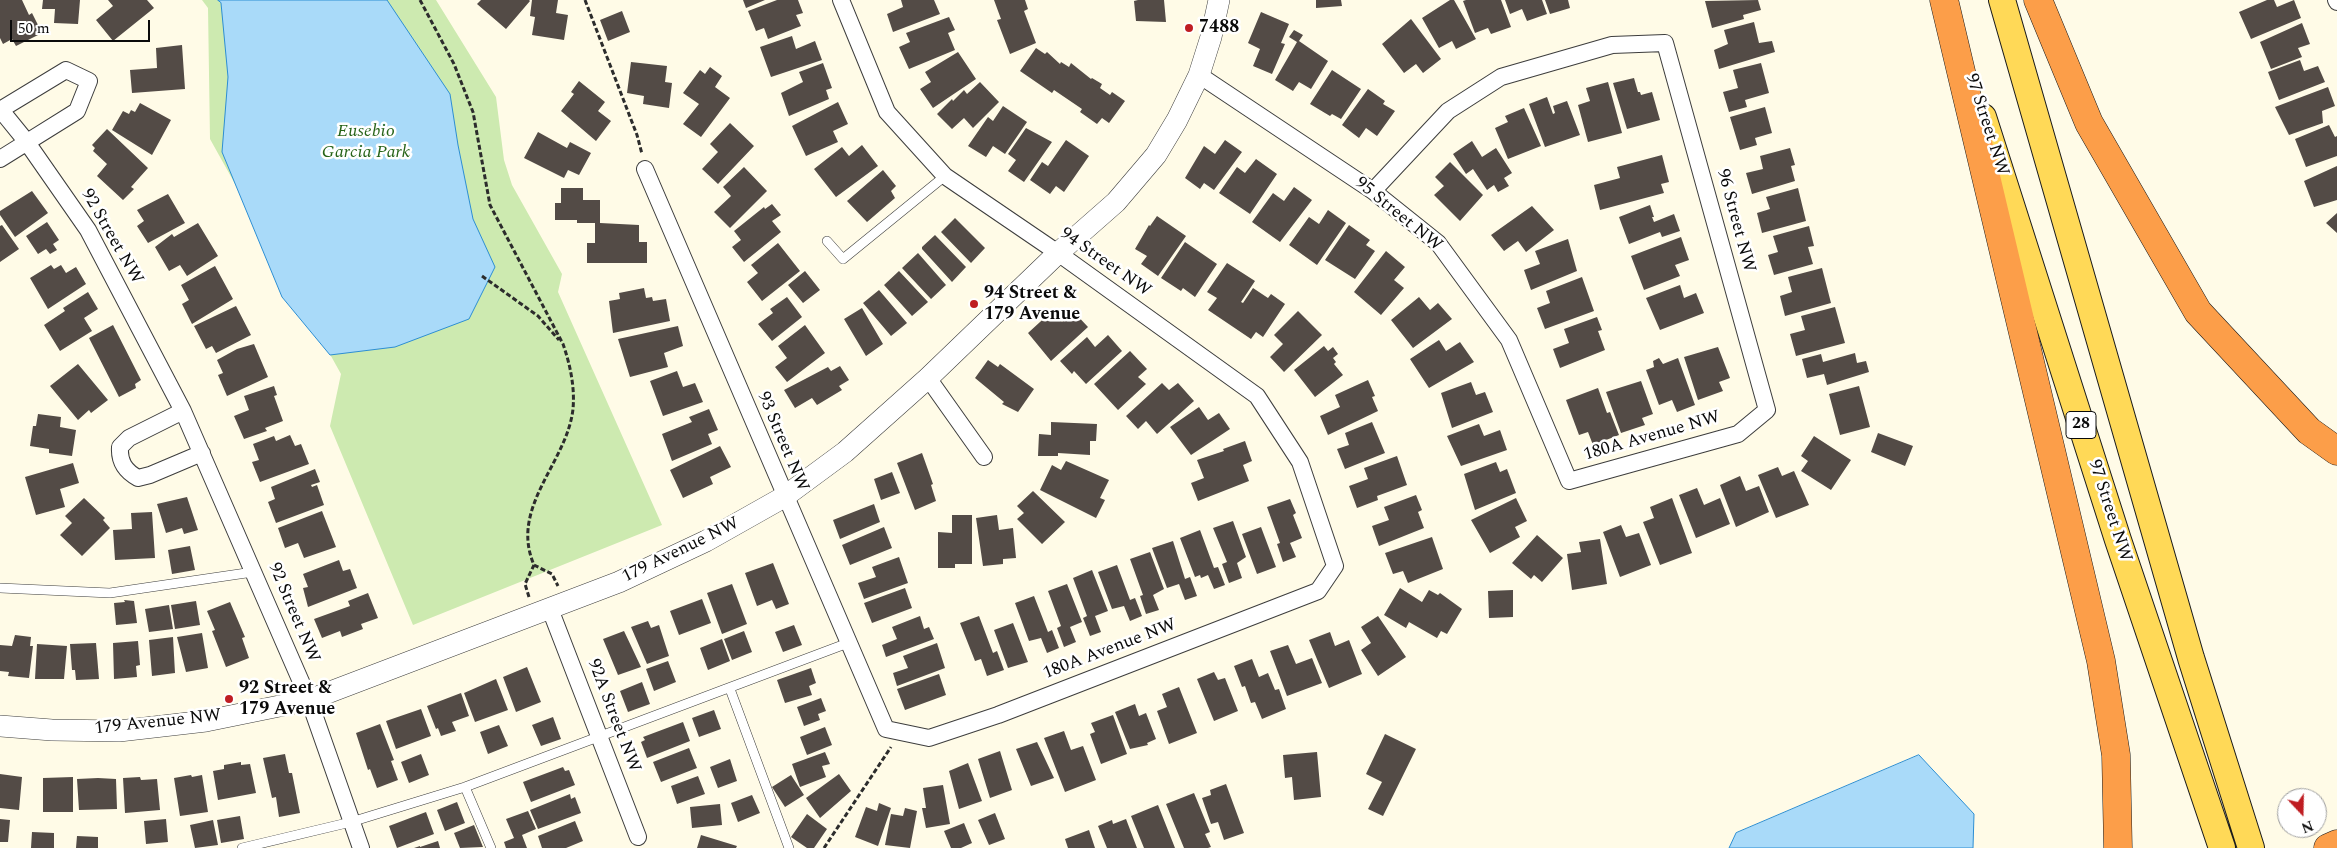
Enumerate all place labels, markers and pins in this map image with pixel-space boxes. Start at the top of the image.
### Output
place label: 7488 [1199,17,1239,39]
marker: 7488 [1183,22,1195,34]
place label: 94 Street & 179 Avenue [984,283,1080,326]
marker: 94 Street & 179 Avenue [968,298,980,310]
place label: 92 Street & 179 Avenue [239,678,335,721]
marker: 92 Street & 179 Avenue [223,693,235,705]

